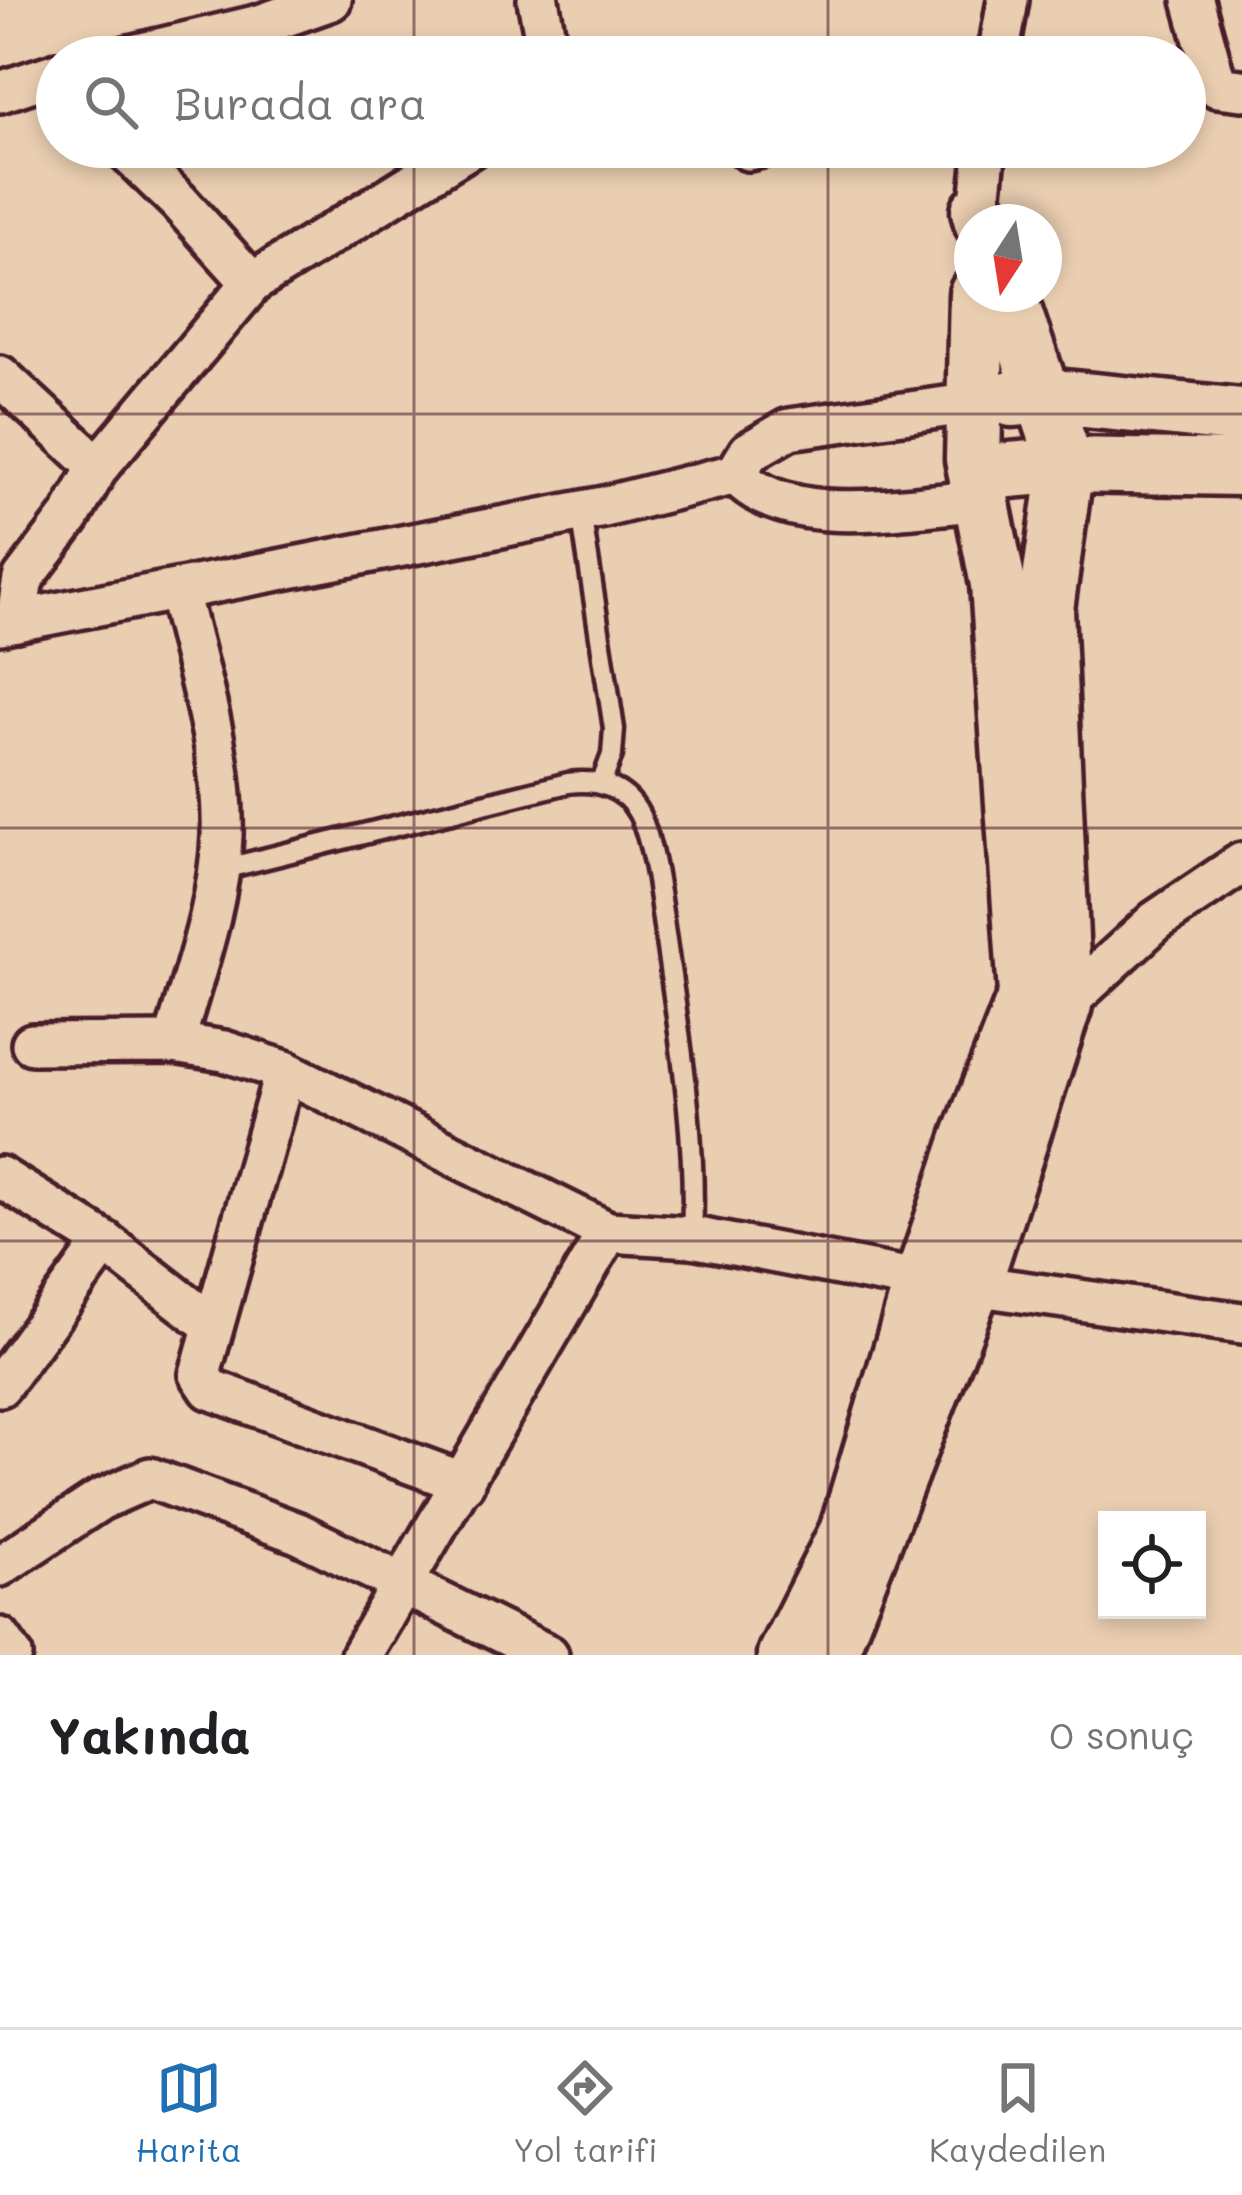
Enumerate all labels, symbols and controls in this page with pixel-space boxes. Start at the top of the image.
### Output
search box [36,36,1206,168]
icon: search [78,69,144,135]
text: Burada ara [174,73,427,131]
north arrow [954,204,1062,312]
map controls [1098,1511,1206,1619]
button: locate [1098,1511,1206,1619]
text: Yakında [48,1700,251,1767]
text: 0 sonuç [1050,1708,1194,1759]
tab: Harita [136,2055,242,2170]
tab: Yol tarifi [513,2055,658,2170]
tab: Kaydedilen [929,2055,1106,2170]

